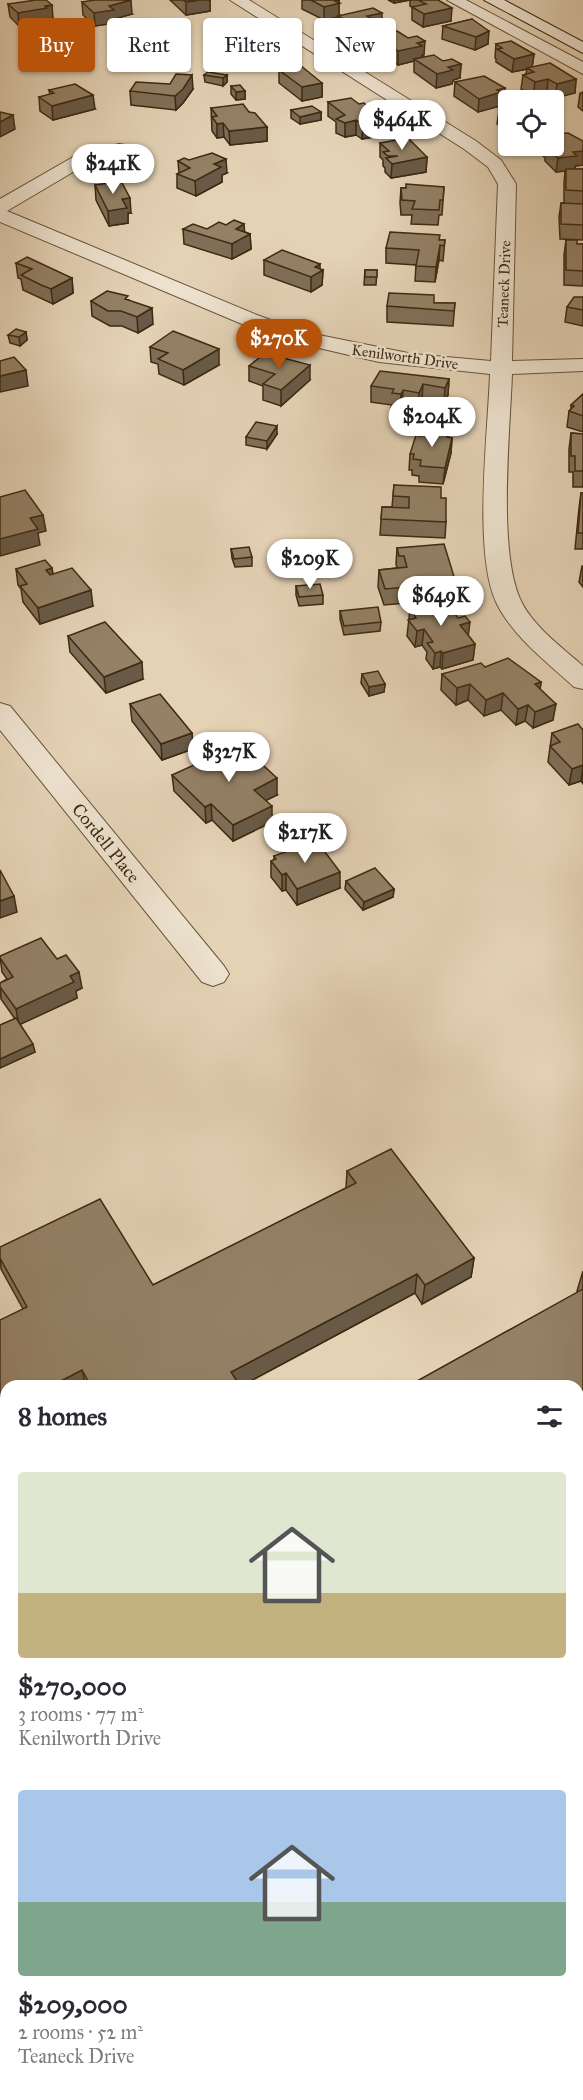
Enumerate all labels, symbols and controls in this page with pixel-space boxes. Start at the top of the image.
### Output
chip: Buy [18,18,95,72]
chip: Rent [107,18,191,72]
chip: Filters [203,18,302,72]
chip: New [314,18,396,72]
map controls [498,90,564,156]
button: locate [498,90,564,156]
pin: $464K [360,100,444,151]
text: $464K [373,107,431,131]
pin: $241K [71,144,155,195]
text: $241K [85,151,141,175]
street label: Teaneck Drive [493,240,515,328]
pin: $270K [237,319,321,370]
text: $270K [250,326,308,350]
street label: Kenilworth Drive [351,341,459,373]
pin: $204K [390,397,474,448]
text: $204K [403,404,461,428]
pin: $209K [268,539,352,590]
text: $209K [281,546,339,570]
pin: $649K [399,576,483,627]
text: $649K [412,583,470,607]
pin: $327K [187,732,271,783]
text: $327K [202,739,256,763]
street label: Cordell Place [67,799,145,887]
pin: $217K [263,813,347,864]
text: $217K [278,820,332,844]
text: 8 homes [18,1400,107,1432]
icon: filters [533,1400,566,1433]
icon: home [238,1511,346,1619]
text: $270,000 [18,1670,127,1702]
text: 3 rooms · 77 m² [18,1702,143,1726]
text: Kenilworth Drive [18,1726,161,1750]
icon: home [238,1829,346,1937]
text: $209,000 [18,1988,128,2020]
text: 2 rooms · 52 m² [18,2020,143,2044]
text: Teaneck Drive [18,2044,134,2068]

